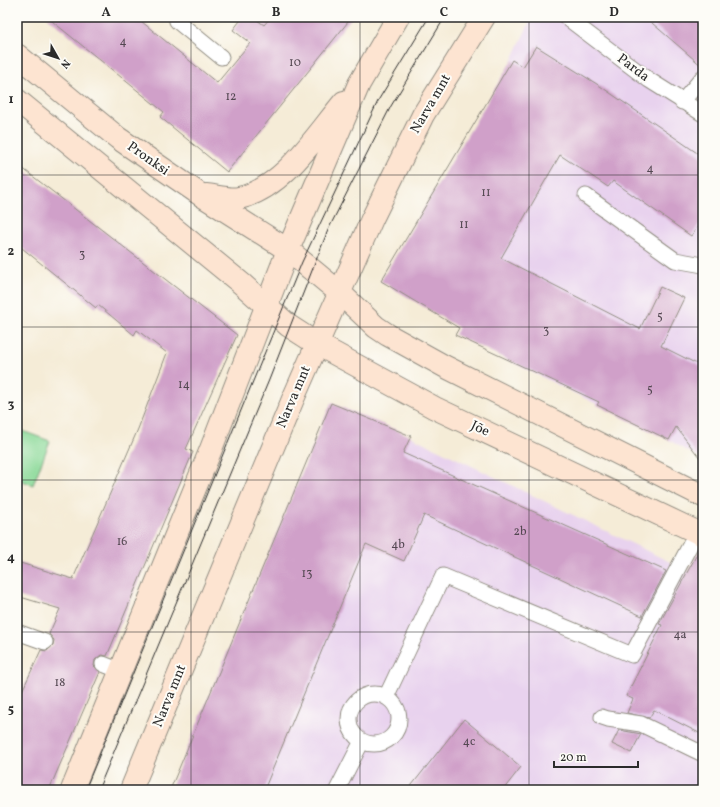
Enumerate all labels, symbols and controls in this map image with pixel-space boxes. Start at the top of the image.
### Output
text: A [101,4,111,22]
text: B [272,4,281,22]
text: C [440,4,448,22]
text: D [609,4,619,22]
house number: 4 [119,34,127,50]
north arrow [38,38,78,78]
street label: Parda [613,50,653,86]
house number: 10 [289,55,301,71]
text: N [56,56,73,71]
street label: Narva mnt [406,71,456,137]
house number: 12 [225,89,237,105]
text: 1 [8,91,14,109]
street label: Pronksi [123,138,173,180]
house number: 4 [646,161,654,177]
house number: 11 [481,185,491,201]
house number: 11 [459,217,469,233]
text: 2 [8,243,15,261]
house number: 3 [79,247,85,263]
house number: 5 [657,309,663,325]
house number: 3 [543,323,549,339]
street label: Narva mnt [272,363,316,431]
house number: 14 [178,377,190,393]
house number: 5 [647,382,653,398]
text: 3 [8,396,15,414]
street label: Jõe [468,416,493,442]
house number: 2b [513,524,527,540]
house number: 16 [117,534,127,550]
house number: 4b [391,537,405,553]
text: 4 [7,549,15,567]
house number: 13 [302,566,312,582]
house number: 4a [673,627,687,643]
street label: Narva mnt [149,662,191,730]
house number: 18 [55,675,65,691]
text: 5 [8,701,14,719]
house number: 4c [463,734,475,750]
scale bar [554,743,638,769]
text: 20 m [560,750,587,766]

